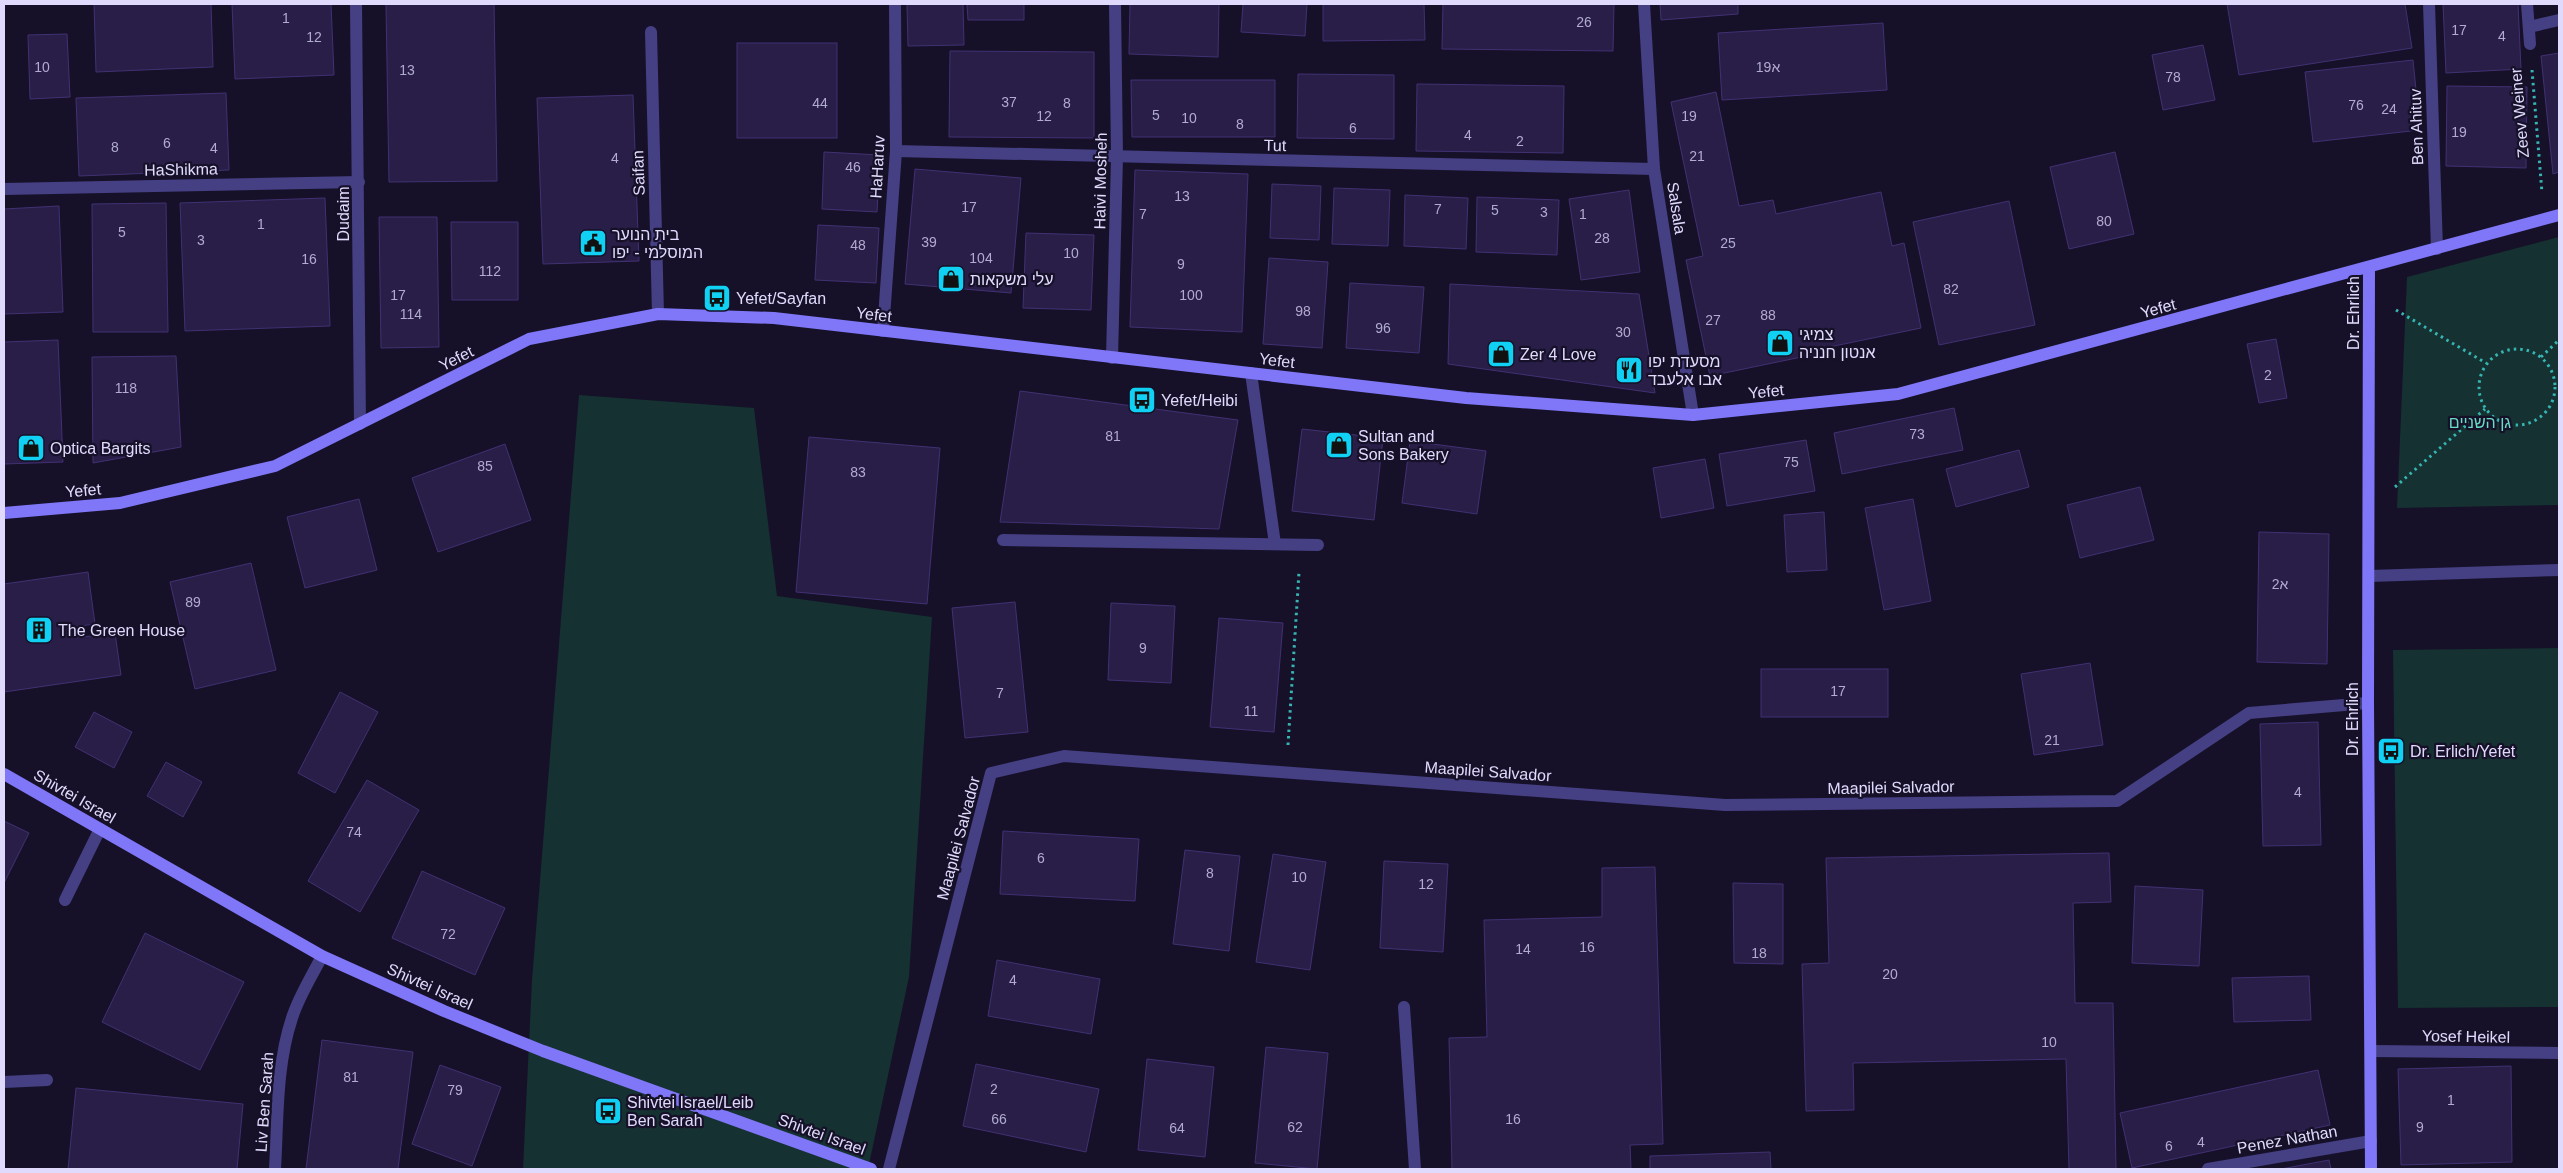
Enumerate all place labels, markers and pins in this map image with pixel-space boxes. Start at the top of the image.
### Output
place label: בית הנוער המוסלמי - יפו [612,226,703,261]
public building icon: בית הנוער המוסלמי - יפו [578,228,608,258]
shop icon: עלי משקאות [936,264,966,294]
place label: עלי משקאות [970,271,1054,288]
bus stop icon: Yefet/Sayfan [702,283,732,313]
place label: Yefet/Sayfan [736,290,826,307]
place label: צמיגי אנטון חנניה [1799,326,1875,361]
shop icon: צמיגי אנטון חנניה [1765,328,1795,358]
shop icon: Zer 4 Love [1486,339,1516,369]
place label: Zer 4 Love [1520,346,1597,363]
place label: מסעדת יפו אבו אלעבד [1648,353,1722,388]
restaurant icon: מסעדת יפו אבו אלעבד [1614,355,1644,385]
bus stop icon: Yefet/Heibi [1127,385,1157,415]
place label: Yefet/Heibi [1161,392,1238,409]
place label: Sultan and Sons Bakery [1358,428,1449,463]
shop icon: Sultan and Sons Bakery [1324,430,1354,460]
shop icon: Optica Bargits [16,433,46,463]
place label: Optica Bargits [50,440,150,457]
building icon: The Green House [24,615,54,645]
place label: The Green House [58,622,185,639]
bus stop icon: Dr. Erlich/Yefet [2376,736,2406,766]
place label: Dr. Erlich/Yefet [2410,743,2516,760]
place label: Shivtei Israel/Leib Ben Sarah [627,1094,753,1129]
bus stop icon: Shivtei Israel/Leib Ben Sarah [593,1096,623,1126]

